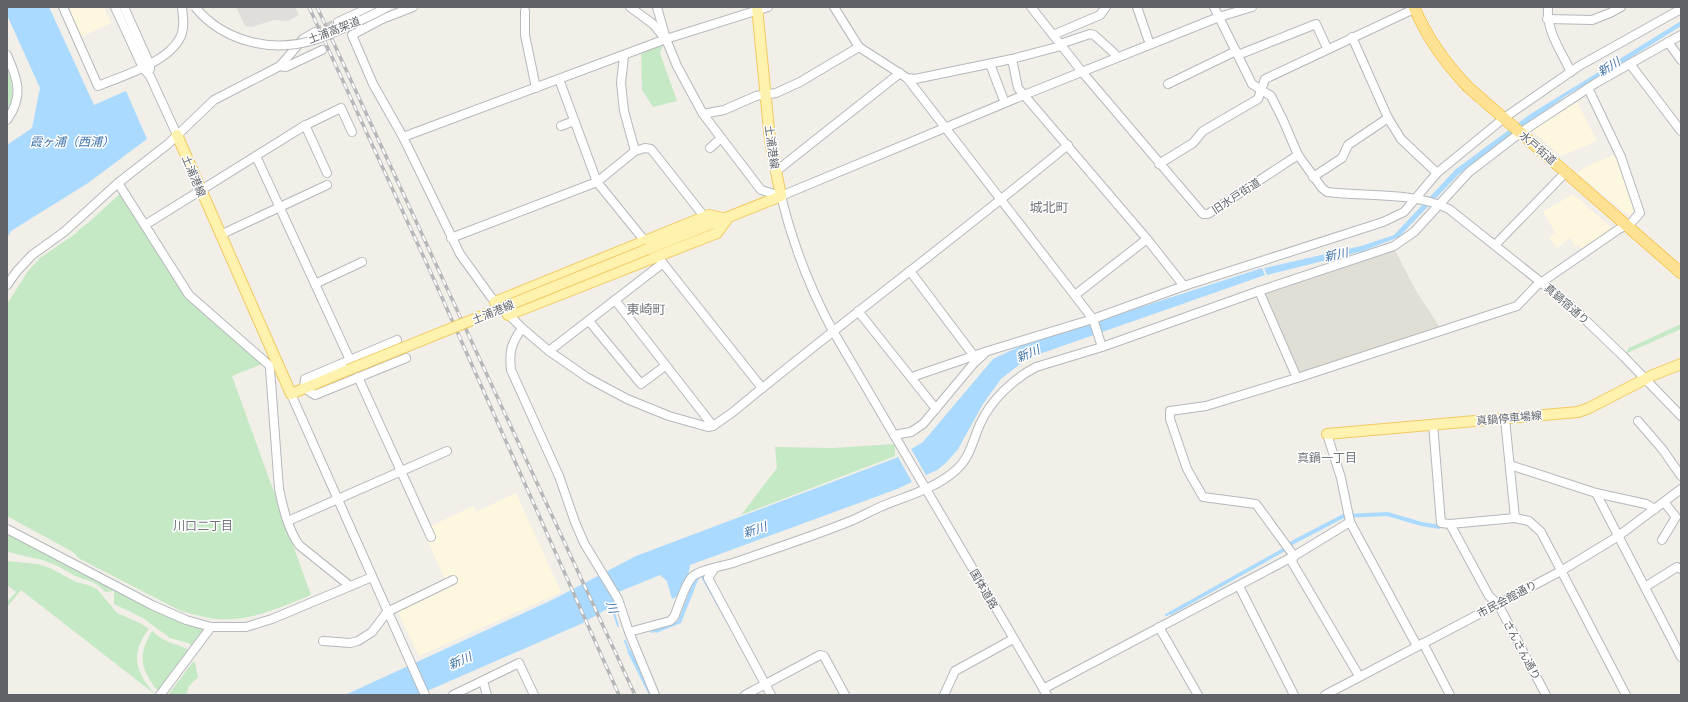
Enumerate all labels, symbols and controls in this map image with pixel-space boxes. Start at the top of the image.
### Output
street label: 土浦高架道 [305,13,363,47]
water label: 新川 [1594,51,1626,81]
street label: 土浦港線 [761,124,783,170]
street label: 水戸街道 [1516,128,1560,168]
water label: 霞ヶ浦（西浦） [30,132,114,151]
street label: 土浦港線 [178,153,210,199]
street label: 旧水戸街道 [1209,174,1263,218]
district label: 城北町 [1029,197,1069,217]
water label: 新川 [1322,242,1352,266]
street label: 真鍋宿通り [1541,280,1593,328]
street label: 土浦港線 [470,296,516,328]
district label: 東崎町 [626,299,666,319]
water label: 新川 [1013,339,1044,367]
street label: 真鍋停車場線 [1475,407,1543,429]
district label: 真鍋一丁目 [1297,448,1357,467]
district label: 川口二丁目 [173,516,233,535]
water label: 新川 [740,516,771,542]
street label: 国体道路 [966,566,1002,612]
street label: 市民会館通り [1474,576,1540,622]
water label: 川 [602,598,624,617]
street label: さんさん通り [1499,617,1545,683]
water label: 新川 [445,646,476,674]

